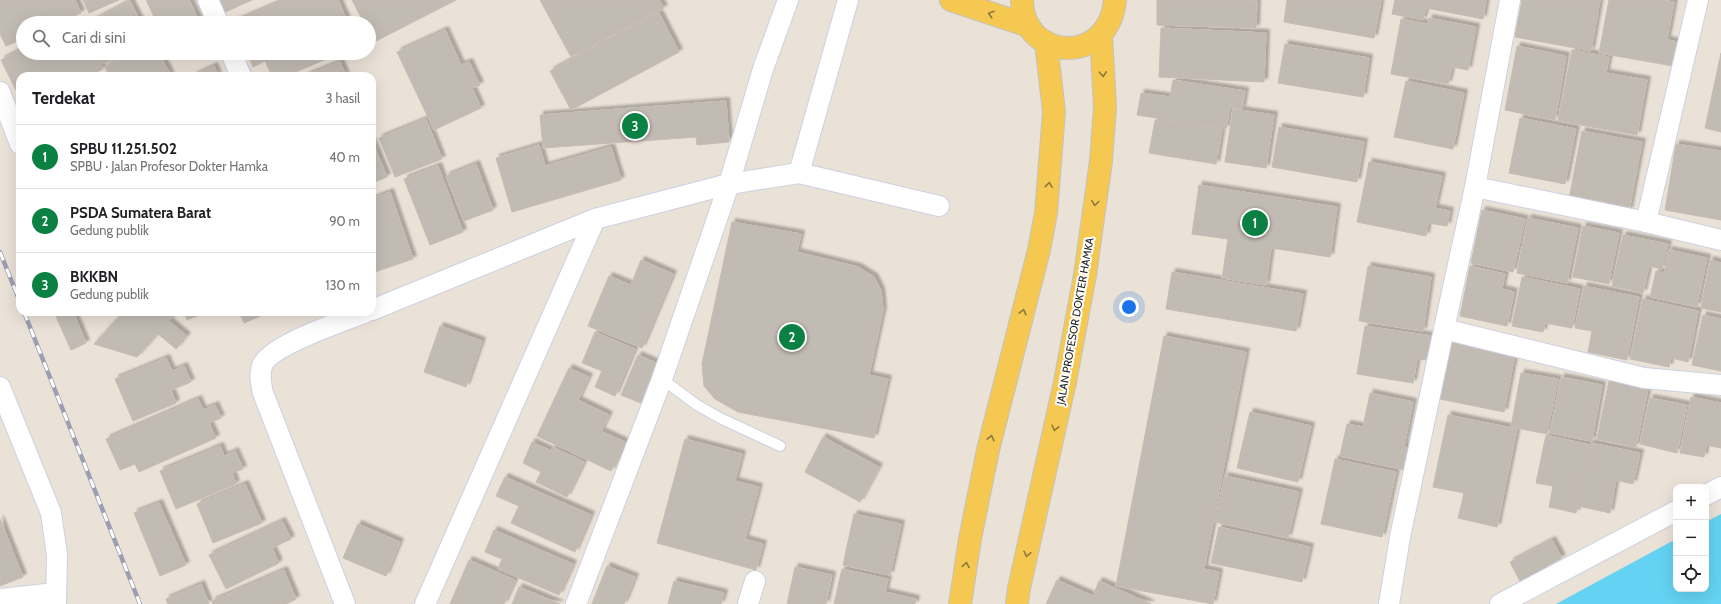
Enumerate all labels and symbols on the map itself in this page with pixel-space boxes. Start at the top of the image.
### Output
one-way arrow [988,10,995,19]
one-way arrow [1099,71,1108,77]
pin: 3 [622,111,648,141]
one-way arrow [1044,182,1053,188]
one-way arrow [1091,200,1100,206]
pin: 1 [1242,208,1268,238]
street label: JALAN PROFESOR DOKTER HAMKA [1053,236,1097,407]
your location [1119,297,1139,317]
one-way arrow [1019,309,1027,315]
pin: 2 [779,322,805,352]
one-way arrow [1052,424,1060,431]
one-way arrow [987,435,995,441]
one-way arrow [1023,551,1031,558]
one-way arrow [961,562,970,569]

